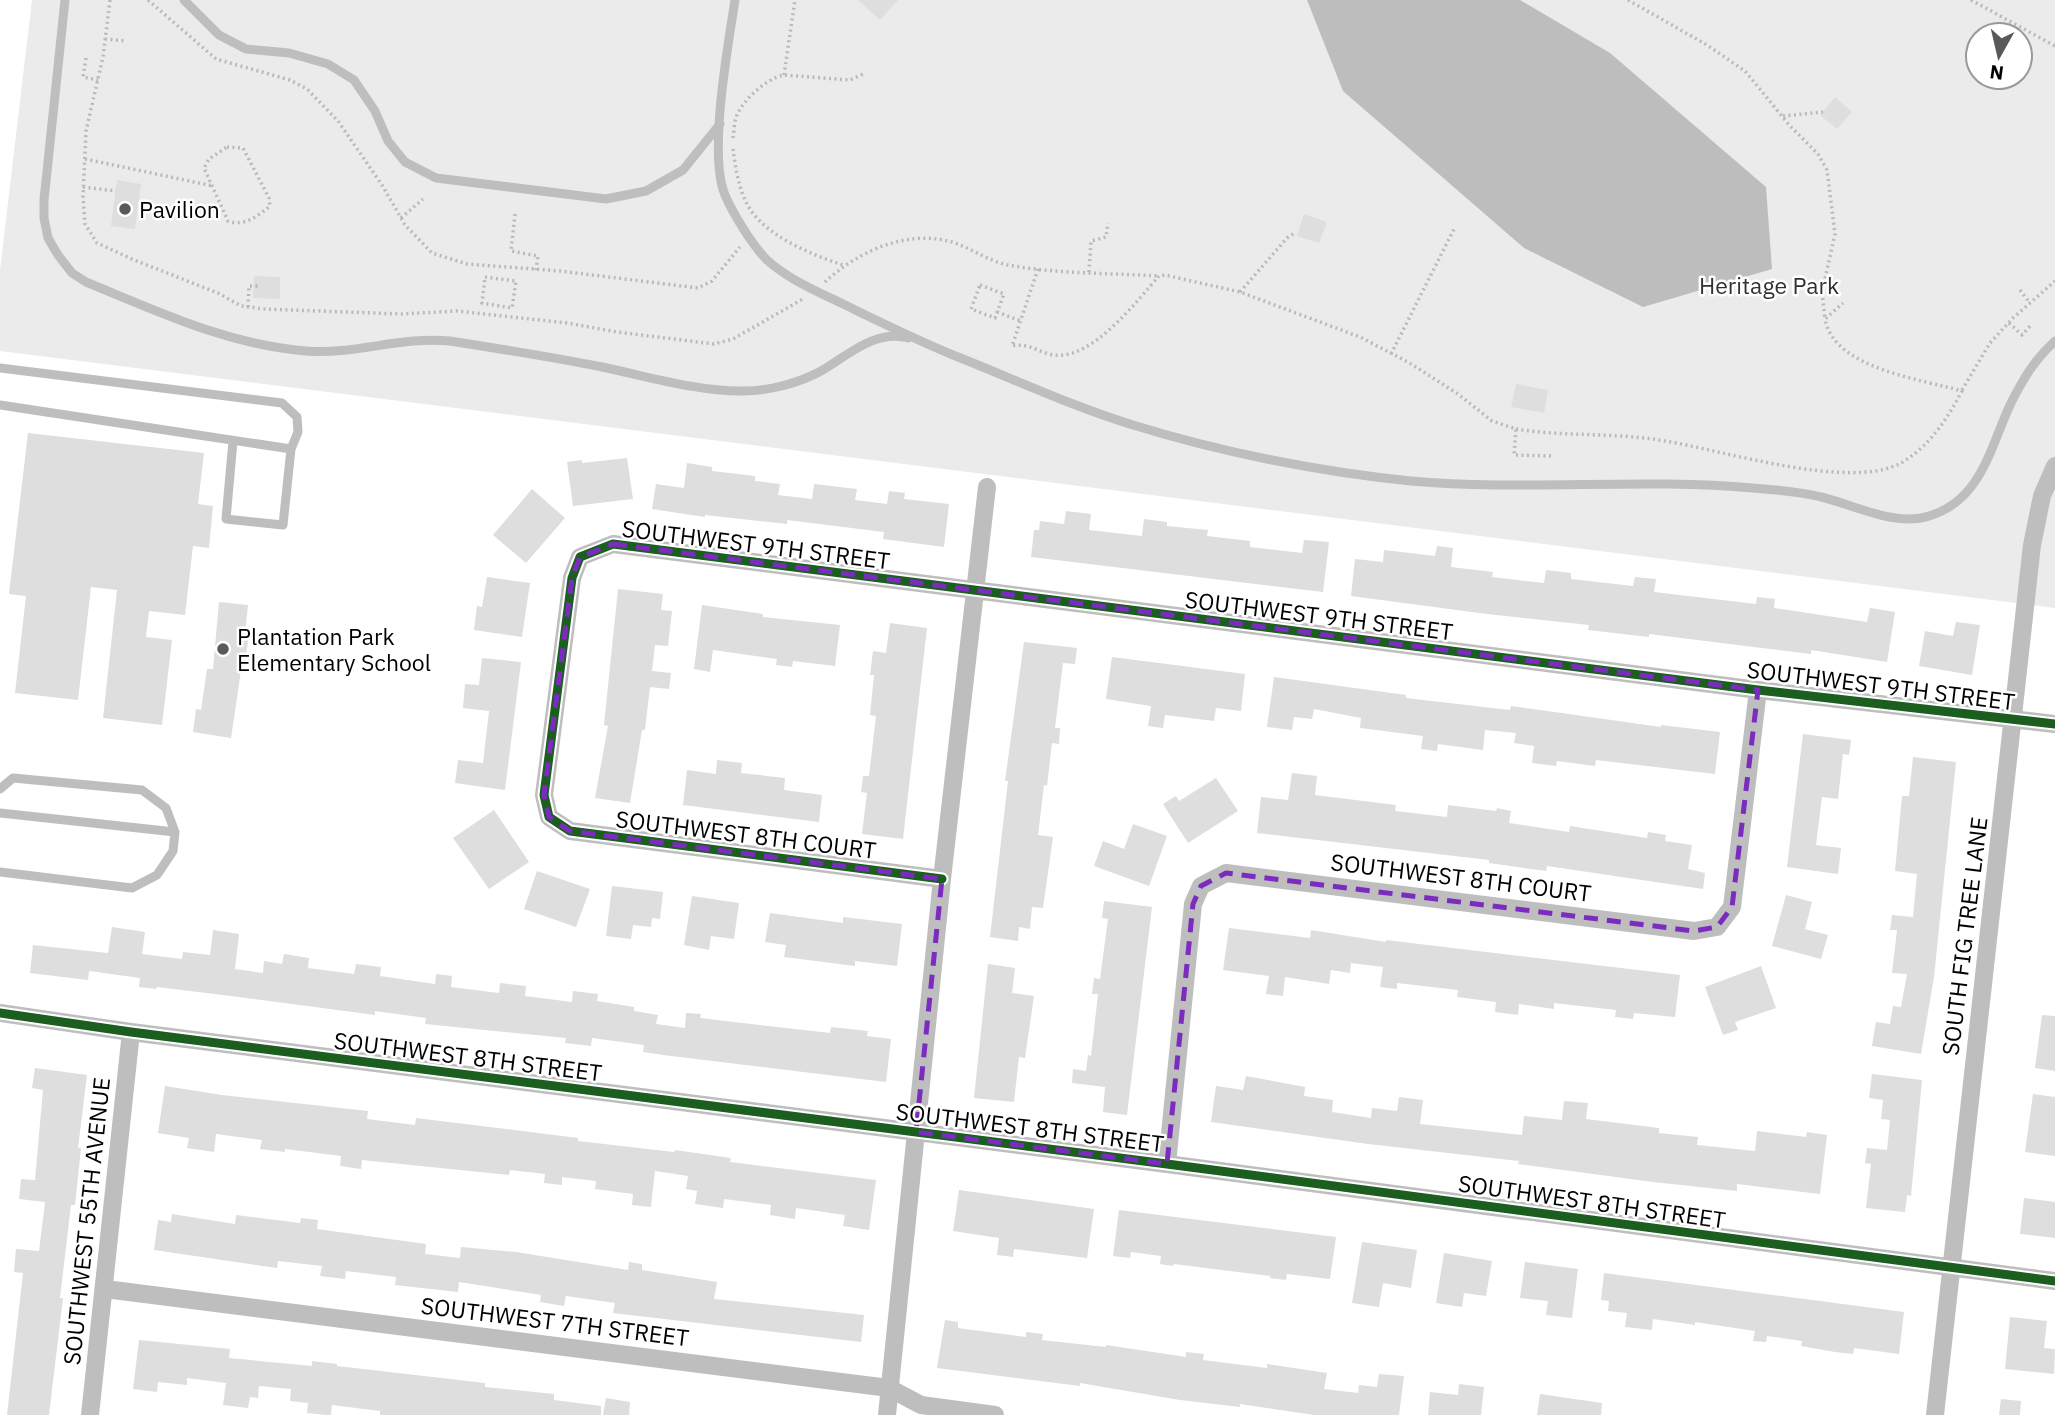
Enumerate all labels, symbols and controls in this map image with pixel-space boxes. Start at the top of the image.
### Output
north arrow [1964,21,2034,91]
text: N [1988,60,2005,86]
place label: Pavilion [139,194,220,224]
marker: Pavilion [117,201,133,217]
park label: Heritage Park [1699,270,1839,300]
street label: SOUTHWEST 9TH STREET [620,513,892,575]
street label: SOUTHWEST 9TH STREET [1183,584,1455,646]
place label: Plantation Park Elementary School [237,621,431,677]
marker: Plantation Park Elementary School [215,641,231,657]
street label: SOUTHWEST 9TH STREET [1745,654,2017,716]
street label: SOUTHWEST 8TH COURT [614,803,878,865]
street label: SOUTH FIG TREE LANE [1934,815,1994,1057]
street label: SOUTHWEST 8TH COURT [1329,846,1593,908]
street label: SOUTHWEST 8TH STREET [332,1025,604,1087]
street label: SOUTHWEST 55TH AVENUE [56,1076,116,1366]
street label: SOUTHWEST 8TH STREET [894,1096,1166,1158]
street label: SOUTHWEST 8TH STREET [1456,1167,1728,1235]
street label: SOUTHWEST 7TH STREET [419,1290,691,1352]

